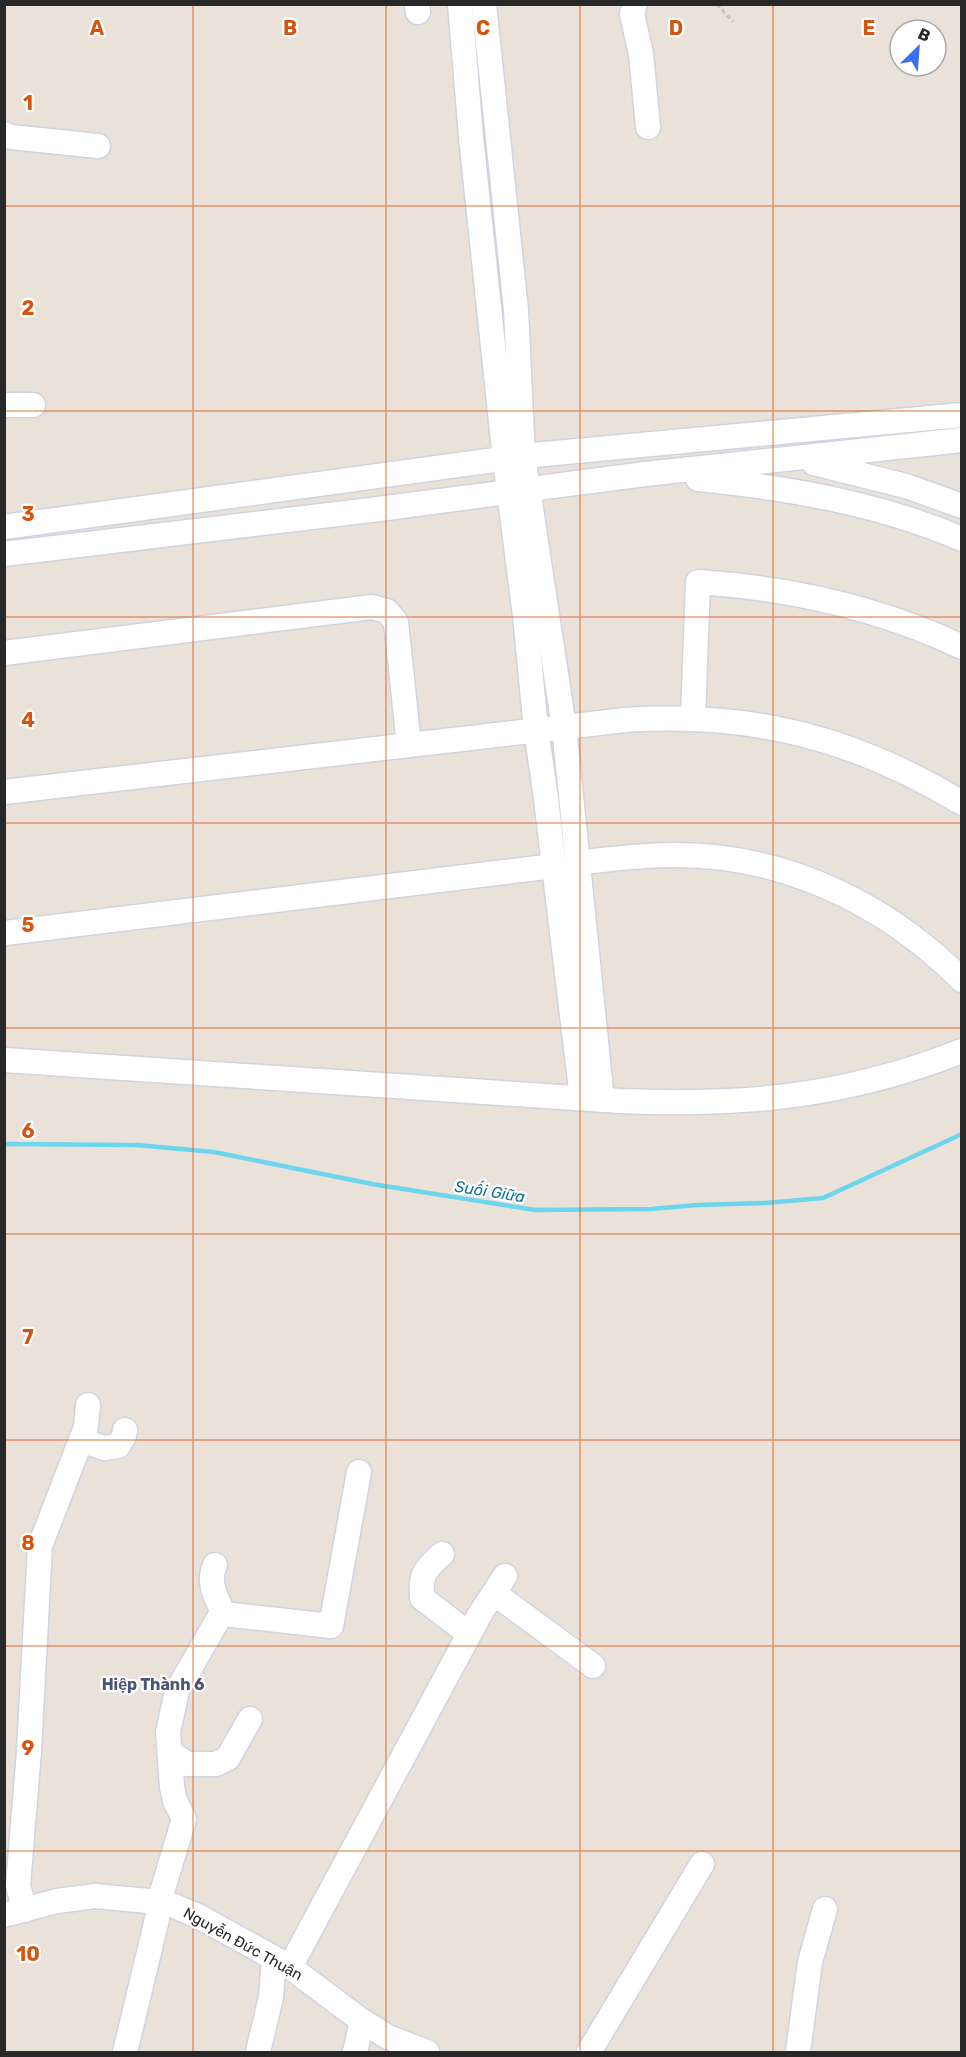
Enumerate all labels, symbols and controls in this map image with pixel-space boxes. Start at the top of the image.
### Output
text: A [90,16,105,40]
text: B [283,16,297,40]
text: C [476,16,490,40]
text: D [669,16,683,40]
text: E [863,16,875,40]
north arrow [888,18,948,78]
text: B [915,24,933,46]
text: 1 [23,91,33,115]
text: 2 [22,296,35,320]
text: 3 [21,502,35,526]
text: 4 [21,708,35,732]
text: 5 [22,913,35,937]
text: 6 [21,1119,35,1143]
water label: Suối Giữa [453,1175,527,1206]
text: 7 [22,1325,34,1349]
text: 8 [21,1531,35,1555]
district label: Hiệp Thành 6 [102,1675,204,1694]
text: 9 [22,1736,35,1760]
street label: Nguyễn Đức Thuận [180,1904,306,1984]
text: 10 [16,1942,40,1966]

